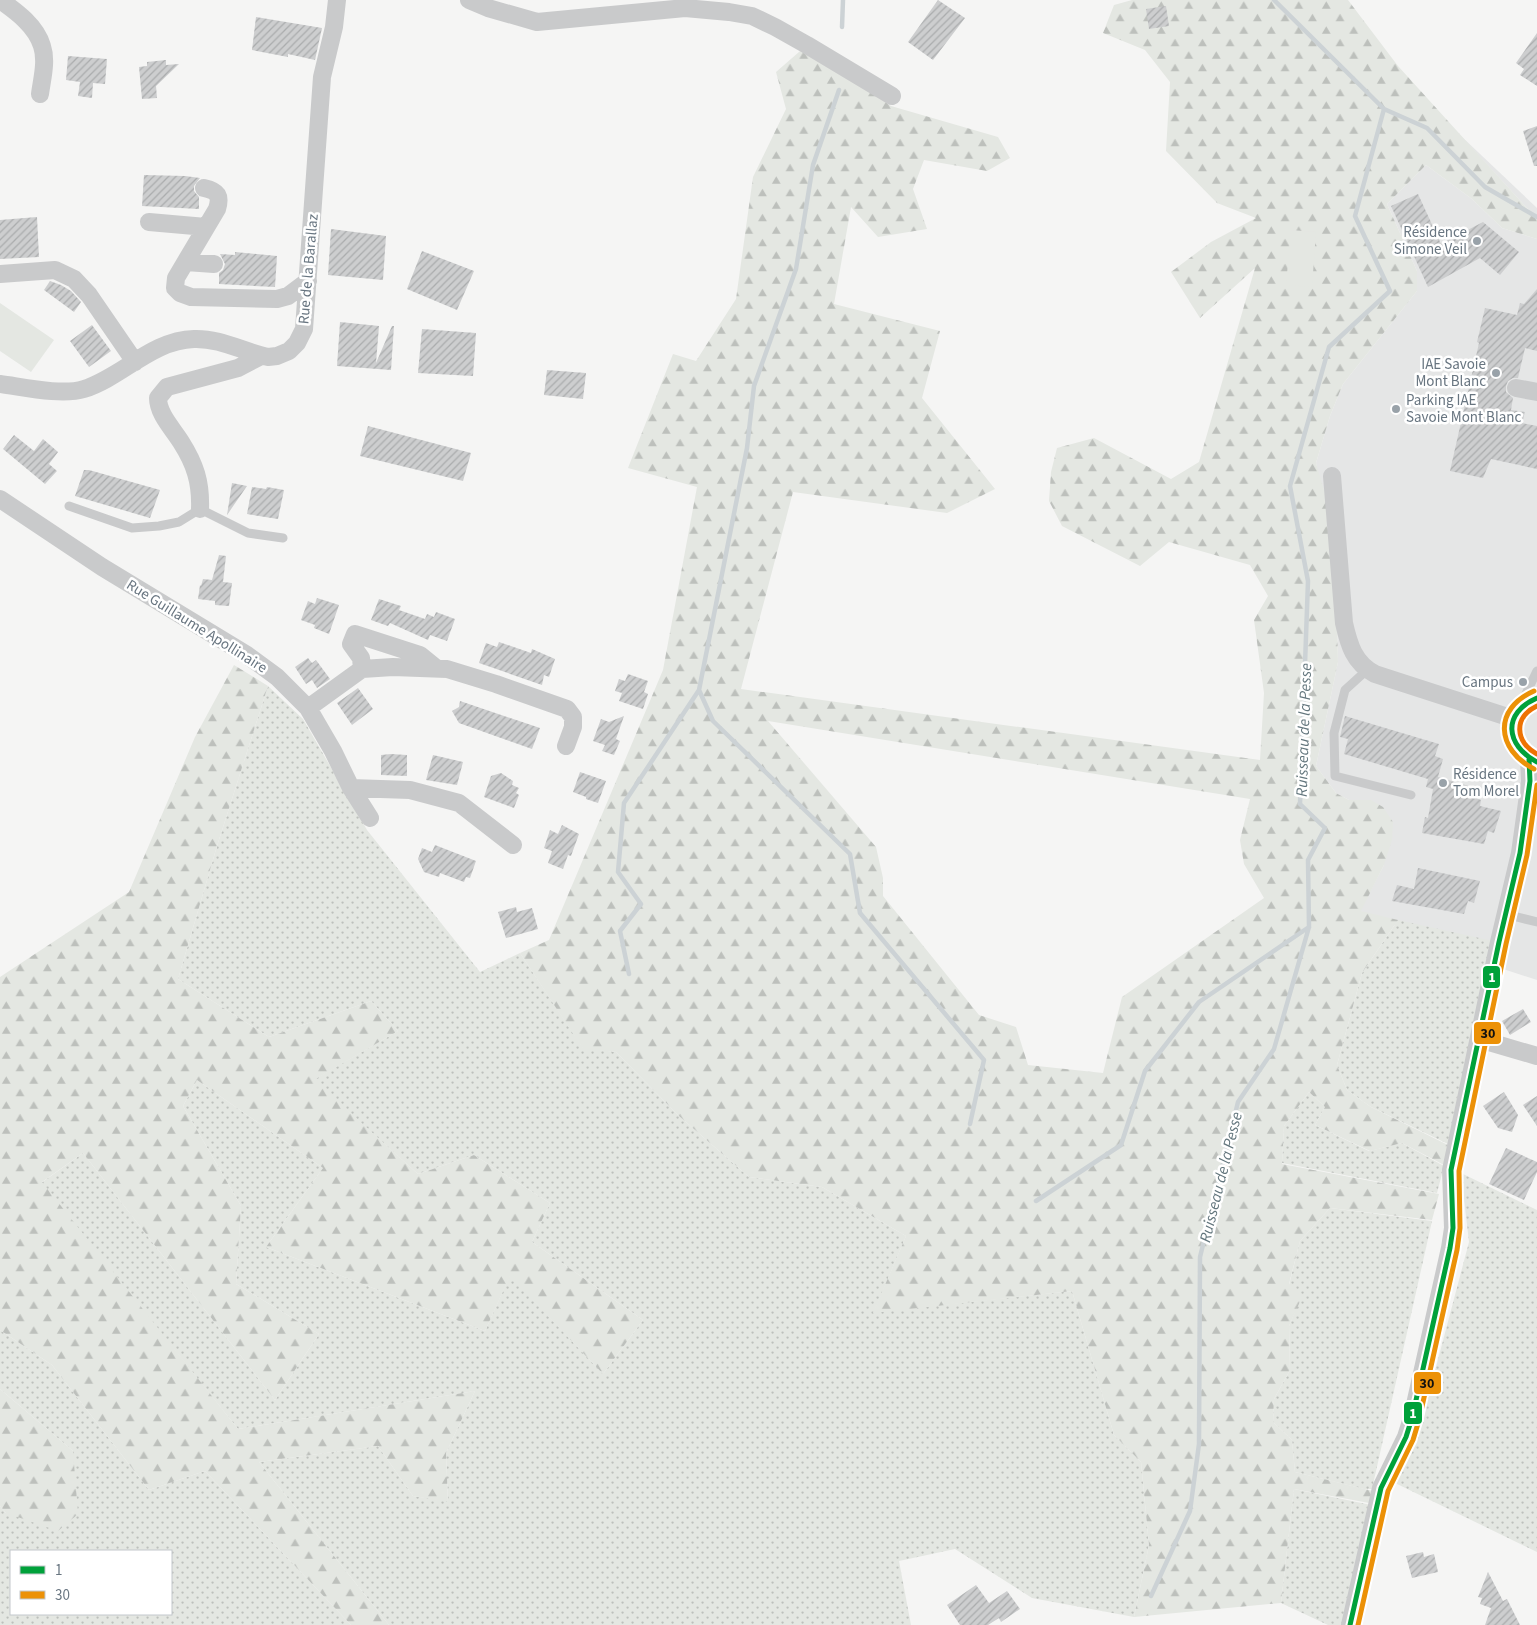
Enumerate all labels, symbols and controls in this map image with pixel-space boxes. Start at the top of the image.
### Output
street label: Rue de la Barallaz [293,213,324,325]
place label: Résidence Simone Veil [1394,222,1467,260]
marker: Résidence Simone Veil [1471,235,1483,247]
place label: IAE Savoie Mont Blanc [1415,354,1486,392]
marker: IAE Savoie Mont Blanc [1490,367,1502,379]
place label: Parking IAE Savoie Mont Blanc [1406,390,1522,428]
marker: Parking IAE Savoie Mont Blanc [1390,403,1402,415]
street label: Rue Guillaume Apollinaire [122,574,271,678]
water label: Ruisseau de la Pesse [1291,663,1317,797]
place label: Campus [1462,672,1513,693]
marker: Campus [1517,676,1529,688]
place label: Résidence Tom Morel [1453,764,1519,802]
marker: Résidence Tom Morel [1437,777,1449,789]
line badge: 1 [1482,965,1501,989]
text: 1 [1488,968,1496,988]
line badge: 30 [1473,1021,1502,1045]
text: 30 [1481,1024,1495,1044]
water label: Ruisseau de la Pesse [1194,1109,1248,1245]
line badge: 30 [1413,1371,1442,1395]
text: 30 [1420,1374,1434,1394]
line badge: 1 [1403,1401,1423,1425]
text: 1 [1409,1404,1417,1424]
legend [10,1550,172,1615]
text: 1 [55,1560,62,1581]
text: 30 [55,1585,70,1606]

